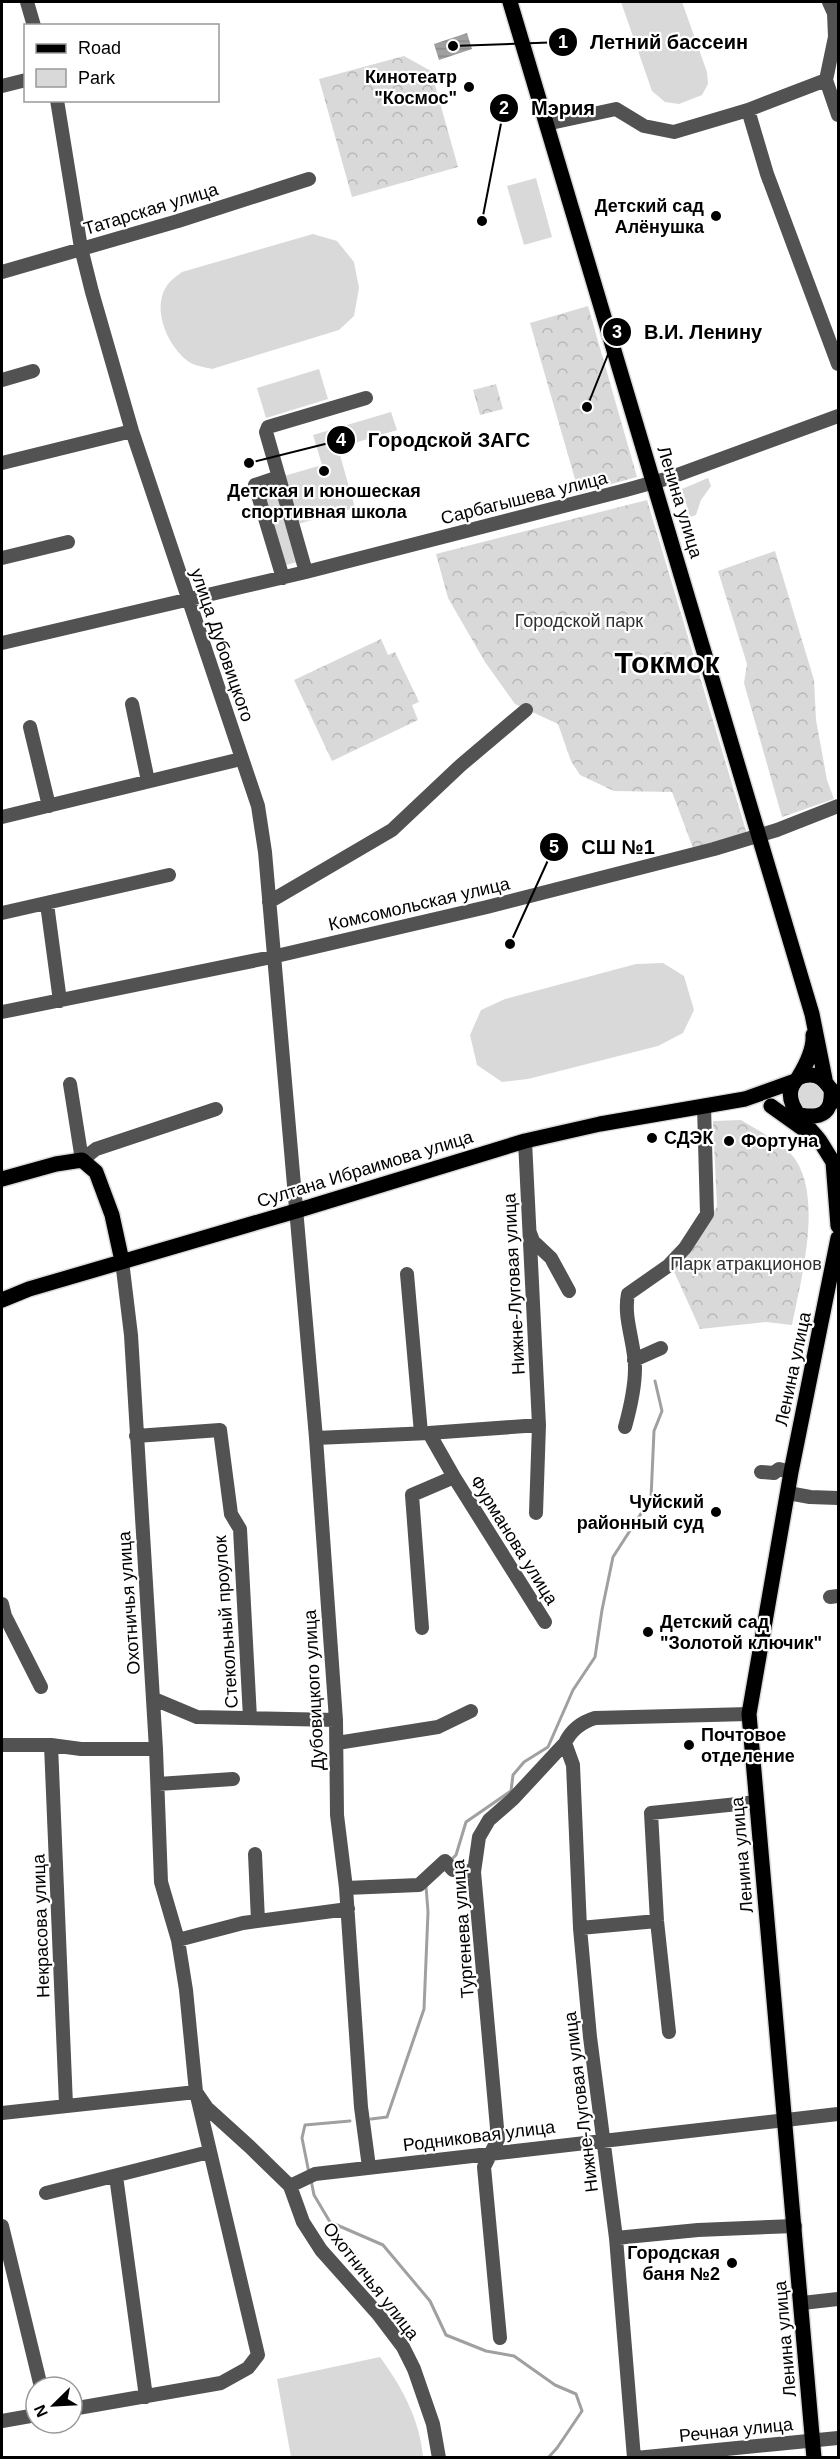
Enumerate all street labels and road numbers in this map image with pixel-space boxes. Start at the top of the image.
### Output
street label: Татарская улица [81,179,222,239]
street label: Ленина улица [653,443,707,561]
street label: Сарбагышева улица [439,467,610,528]
street label: улица Дубовицкого [186,566,258,724]
street label: Комсомольская улица [326,873,513,935]
street label: Султана Ибраимова улица [255,1126,476,1211]
street label: Нижне-Луговая улица [499,1192,529,1375]
street label: Ленина улица [771,1309,815,1428]
street label: Фурманова улица [466,1472,562,1609]
street label: Охотничья улица [114,1530,144,1675]
street label: Стекольный проулок [210,1535,242,1709]
street label: Дубовицкого улица [300,1608,328,1771]
street label: Ленина улица [727,1795,757,1914]
street label: Некрасова улица [28,1853,54,1998]
street label: Тургенева улица [448,1858,478,1999]
street label: Нижне-Луговая улица [560,2010,602,2193]
street label: Родниковая улица [402,2117,557,2155]
street label: Охотничья улица [319,2218,424,2344]
street label: Ленина улица [770,2279,800,2398]
street label: Речная улица [678,2414,795,2446]

